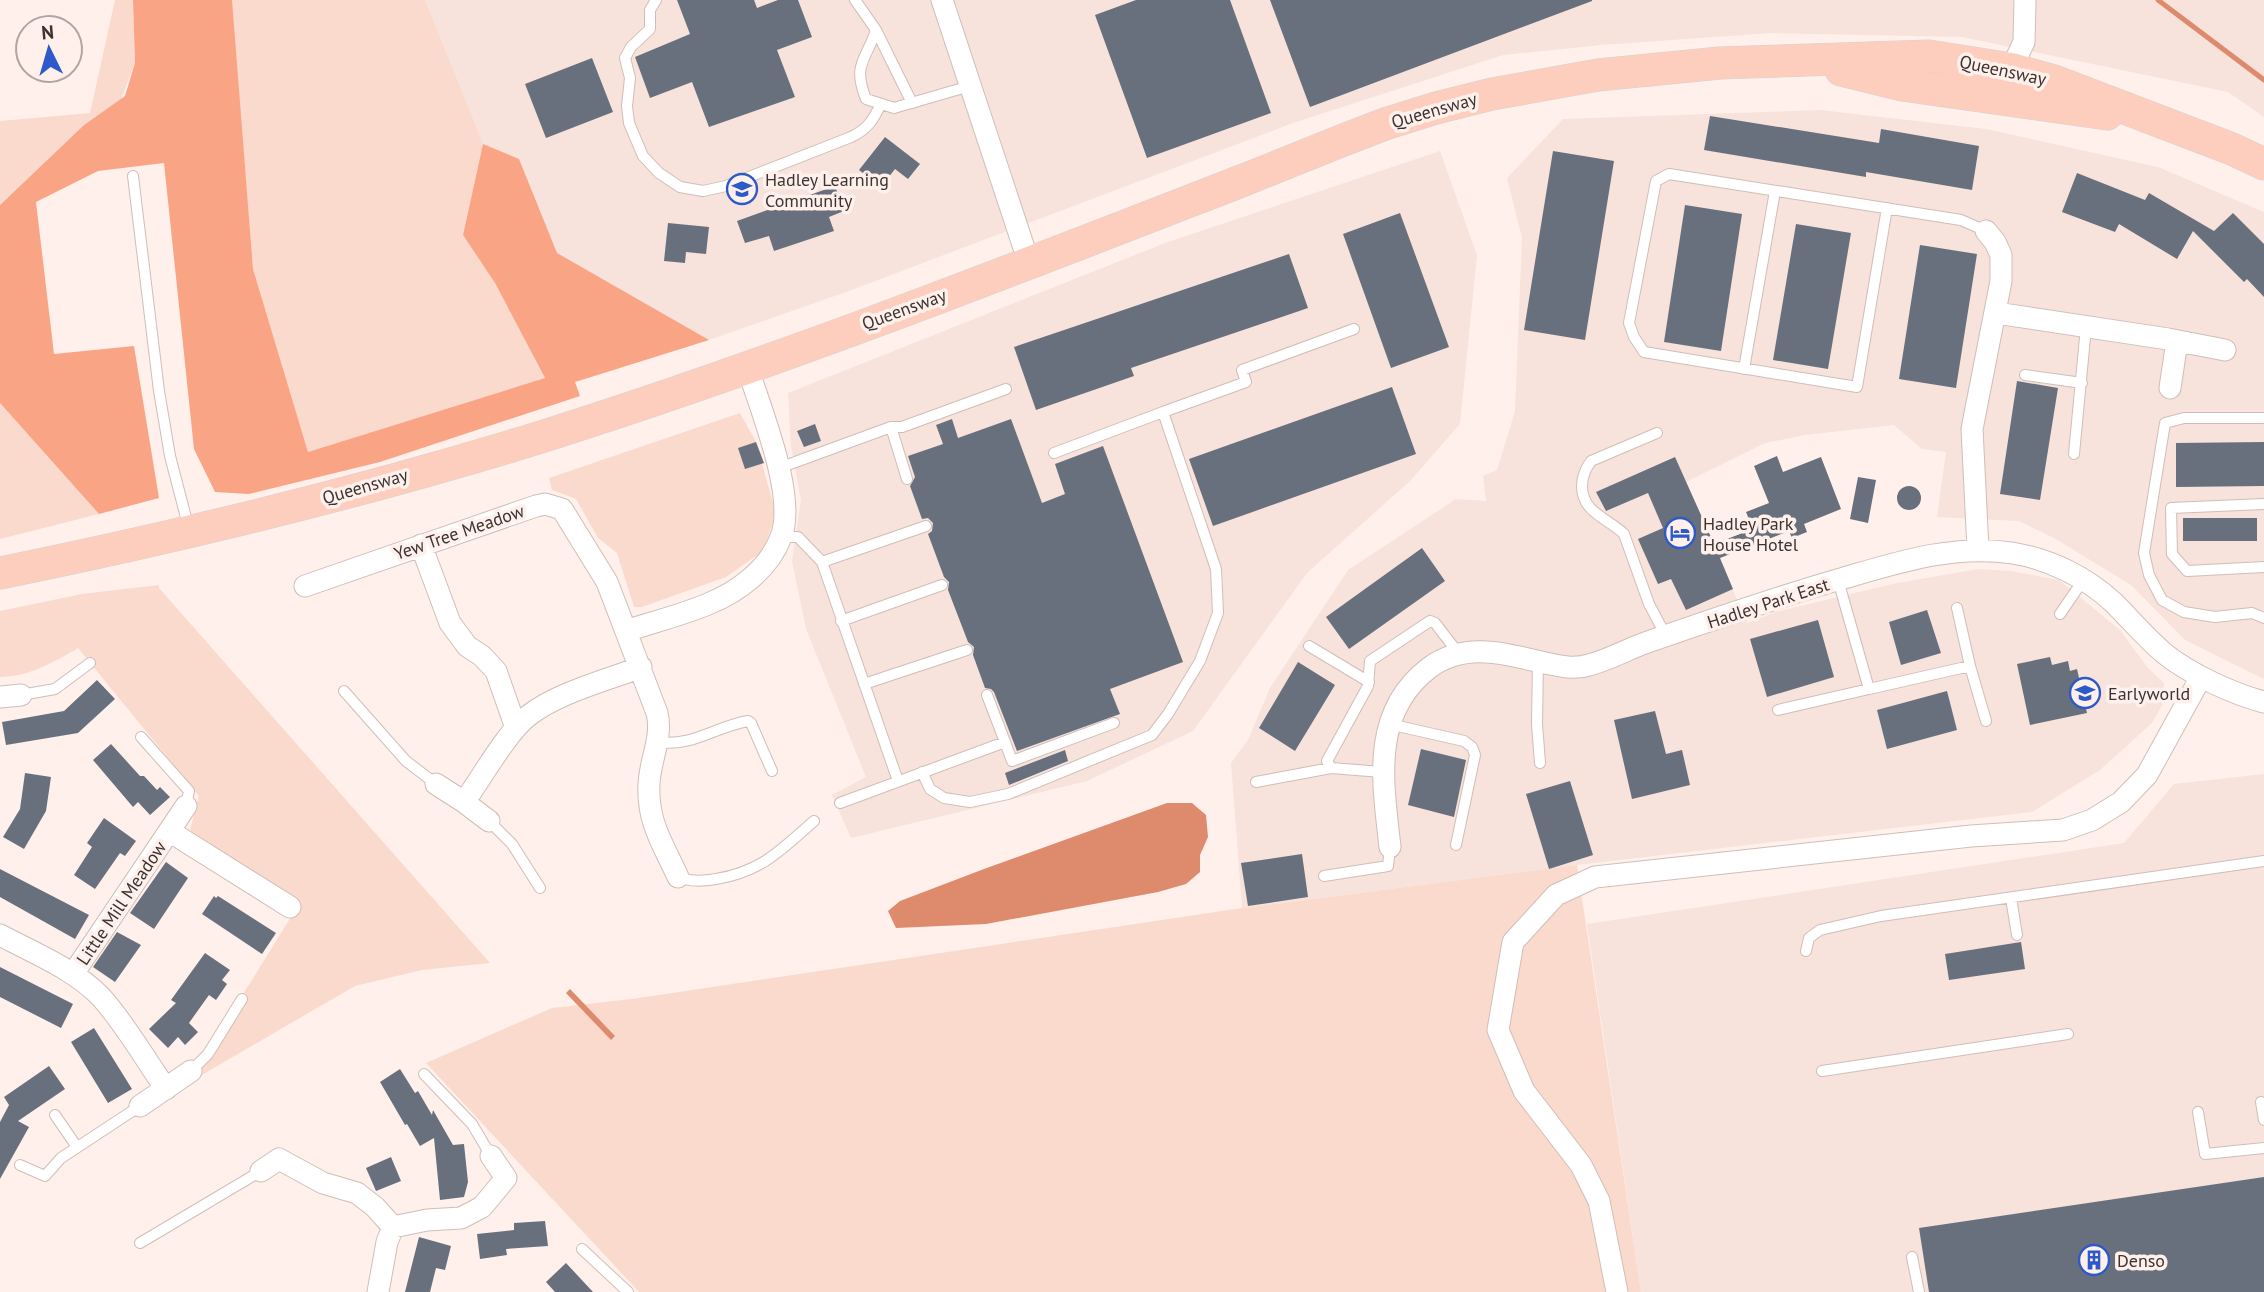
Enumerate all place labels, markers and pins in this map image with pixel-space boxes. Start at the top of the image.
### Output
place label: Hadley Learning Community [765,168,889,212]
school or university icon: Hadley Learning Community [725,172,759,206]
place label: Hadley Park House Hotel [1703,512,1799,556]
hotel icon: Hadley Park House Hotel [1663,516,1697,550]
school or university icon: Earlyworld [2068,676,2102,710]
place label: Earlyworld [2108,682,2190,705]
building icon: Denso [2077,1243,2111,1277]
place label: Denso [2117,1249,2165,1272]

